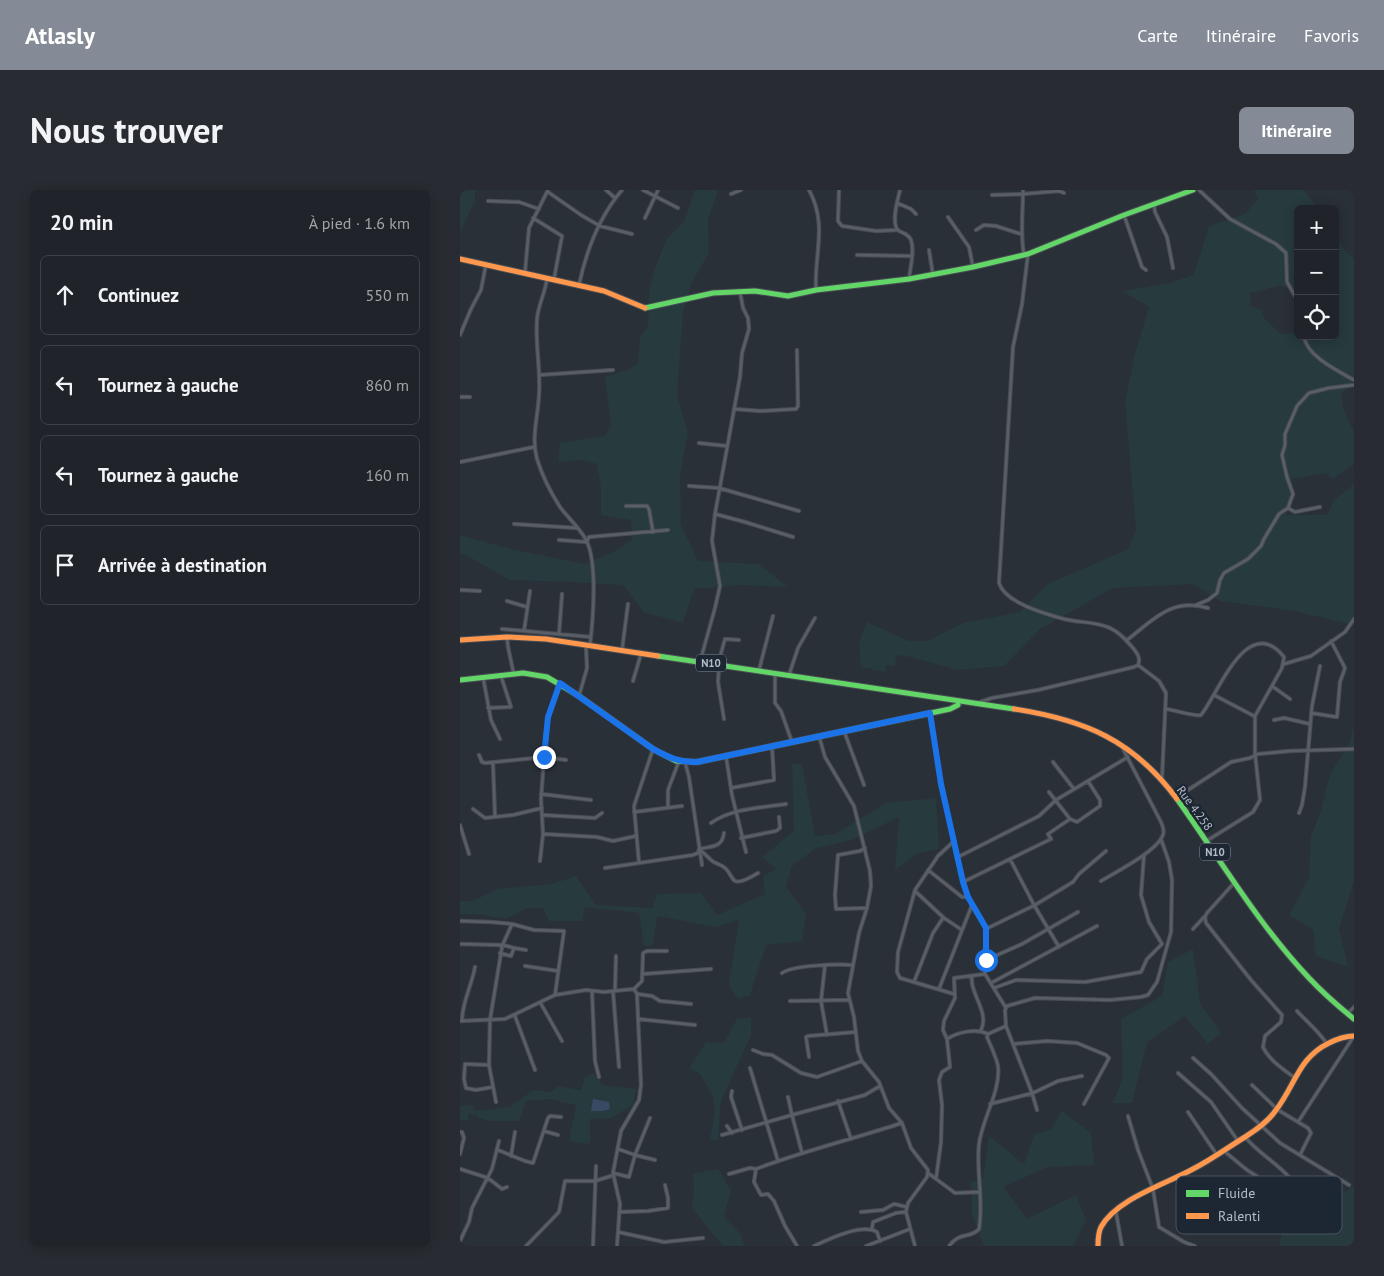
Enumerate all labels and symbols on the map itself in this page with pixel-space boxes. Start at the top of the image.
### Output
road number: N10 [696,654,726,672]
route end [533,746,556,769]
street label: Rue 4.258 [1174,783,1216,833]
road number: N10 [1200,844,1230,860]
route start [975,949,998,972]
legend [1176,1176,1342,1234]
text: Fluide [1218,1184,1255,1202]
text: Ralenti [1218,1207,1261,1225]

